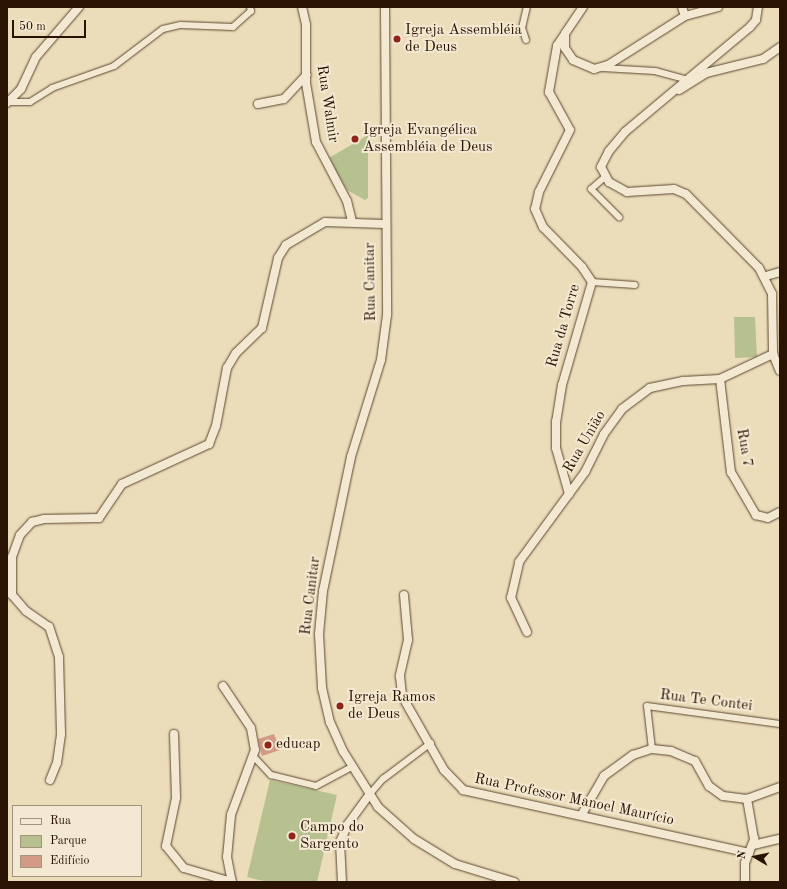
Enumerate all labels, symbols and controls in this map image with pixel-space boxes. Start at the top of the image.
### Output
scale bar [14,12,88,38]
text: 50 m [19,21,46,33]
place label: Igreja Assembléia de Deus [405,21,522,56]
marker: Igreja Assembléia de Deus [392,34,402,44]
street label: Rua Walmir [312,64,342,144]
place label: Igreja Evangélica Assembléia de Deus [363,121,493,156]
marker: Igreja Evangélica Assembléia de Deus [350,134,360,144]
street label: Rua Canitar [361,242,381,322]
street label: Rua da Torre [543,282,585,370]
street label: Rua União [560,408,610,476]
street label: Rua 7 [732,427,756,469]
street label: Rua Canitar [297,556,325,636]
street label: Rua Te Contei [659,686,753,716]
place label: Igreja Ramos de Deus [348,688,435,723]
marker: Igreja Ramos de Deus [335,701,345,711]
place label: educap [276,736,320,754]
marker: educap [263,740,273,750]
street label: Rua Professor Manoel Maurício [473,770,675,830]
legend [12,805,142,877]
text: Rua [50,815,71,827]
place label: Campo do Sargento [300,818,364,853]
marker: Campo do Sargento [287,831,297,841]
text: Parque [50,835,86,847]
north arrow [735,837,775,877]
text: N [737,850,749,860]
text: Edifício [50,855,89,867]

